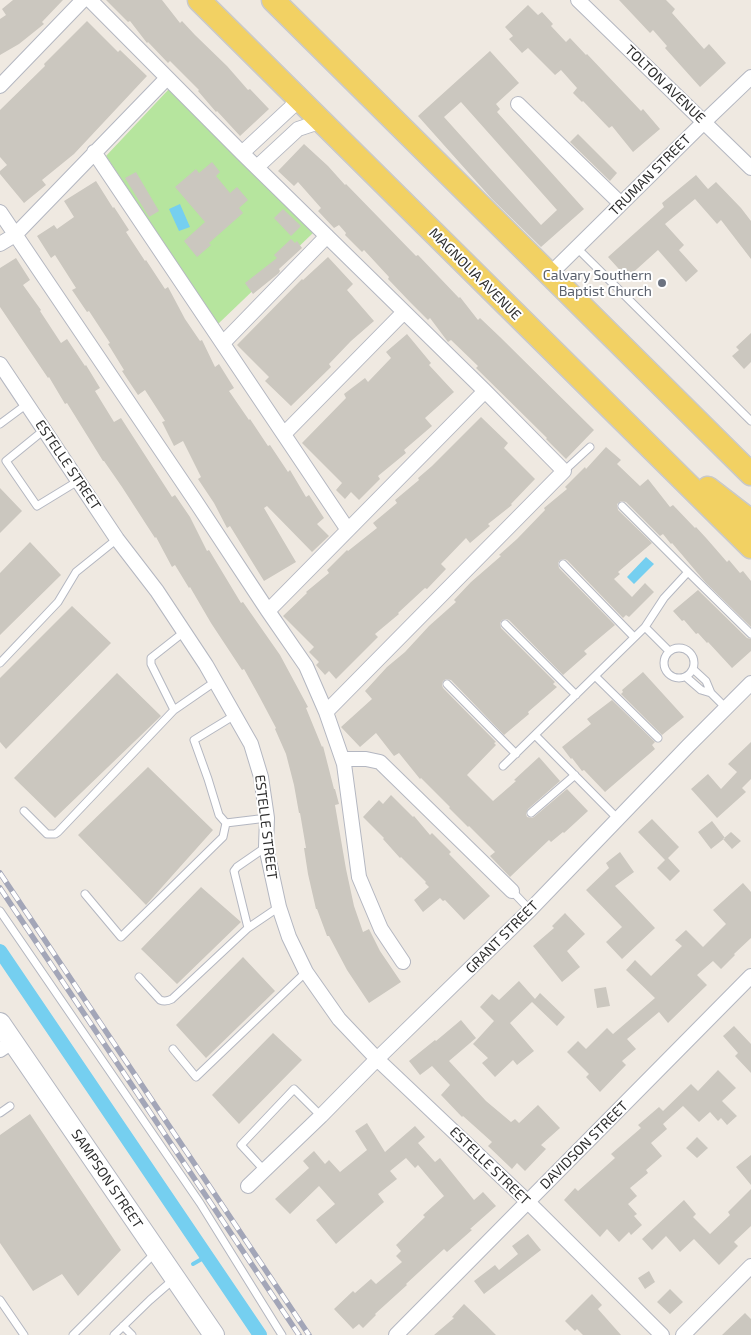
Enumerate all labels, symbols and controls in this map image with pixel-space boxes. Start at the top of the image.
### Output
street label: TOLTON AVENUE [621,42,709,126]
street label: TRUMAN STREET [606,131,694,219]
street label: MAGNOLIA AVENUE [425,224,525,324]
place label: Calvary Southern Baptist Church [543,267,652,300]
marker: Calvary Southern Baptist Church [656,277,668,289]
street label: ESTELLE STREET [32,417,104,513]
street label: ESTELLE STREET [251,774,281,880]
street label: GRANT STREET [462,897,542,977]
street label: DAVIDSON STREET [536,1097,632,1193]
street label: ESTELLE STREET [446,1123,534,1209]
street label: SAMPSON STREET [68,1126,146,1232]

